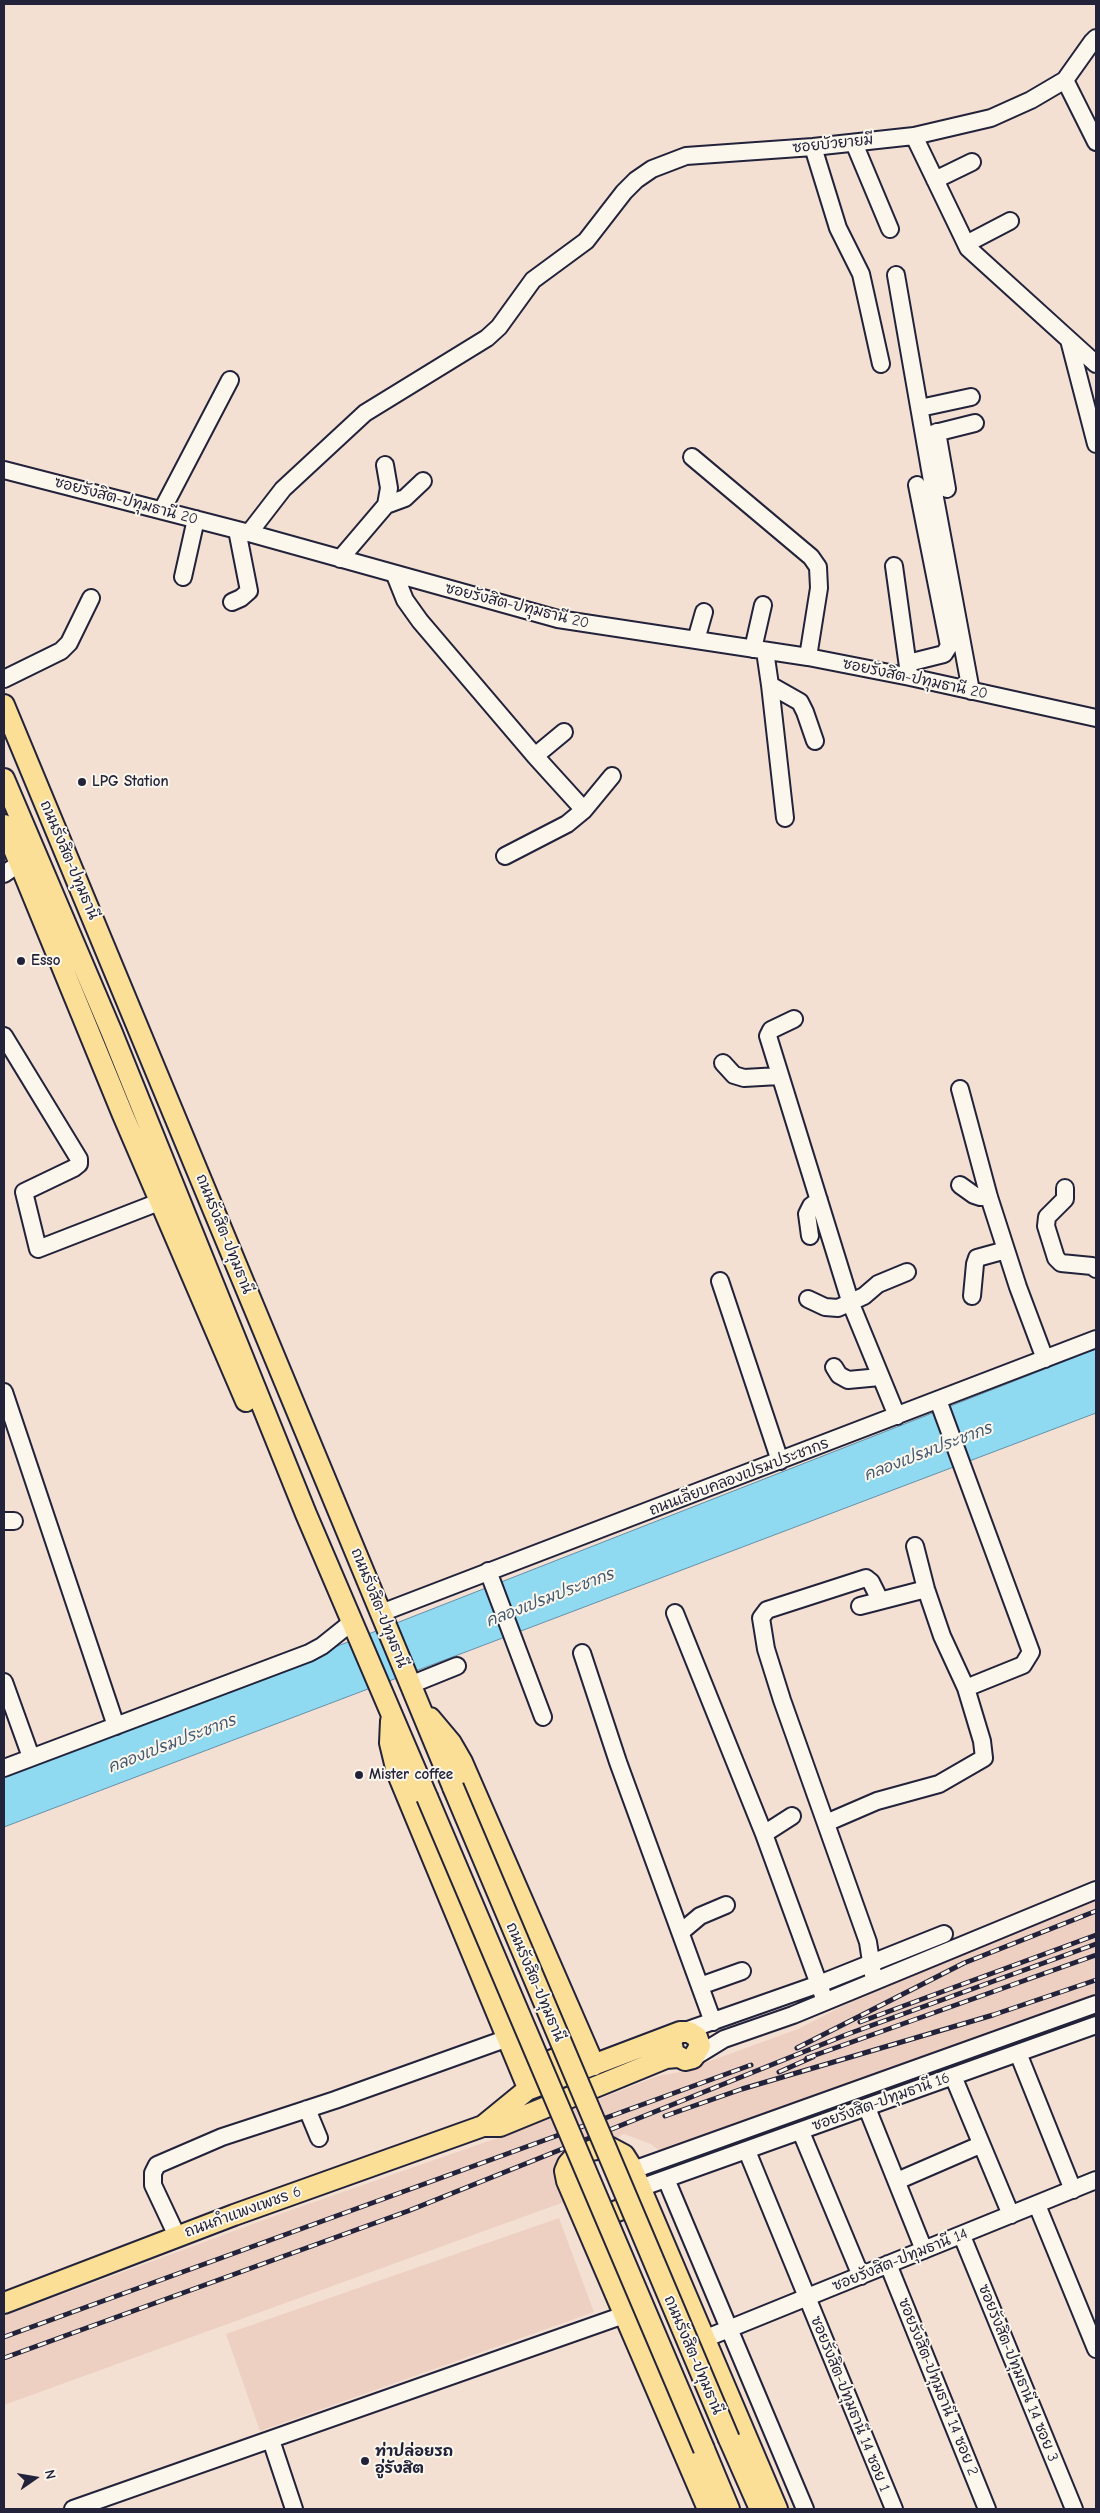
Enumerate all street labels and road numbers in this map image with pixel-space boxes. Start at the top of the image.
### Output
street label: ซอยบัวยายมี [792,131,874,157]
street label: ซอยรังสิต-ปทุมธานี 20 [52,473,200,529]
street label: ซอยรังสิต-ปทุมธานี 20 [443,579,591,633]
street label: ซอยรังสิต-ปทุมธานี 20 [841,655,989,703]
street label: ถนนรังสิต-ปทุมธานี [36,798,102,922]
street label: ถนนรังสิต-ปทุมธานี [192,1171,256,1297]
street label: ถนนเลียบคลองเปรมประชากร [647,1434,831,1520]
street label: ถนนรังสิต-ปทุมธานี [347,1545,411,1671]
street label: ถนนรังสิต-ปทุมธานี [502,1920,568,2044]
street label: ซอยรังสิต-ปทุมธานี 16 [810,2069,952,2135]
street label: ถนนกำแพงเพชร 6 [182,2183,304,2241]
street label: ซอยรังสิต-ปทุมธานี 14 [830,2225,970,2295]
street label: ซอยรังสิต-ปทุมธานี 14 ซอย 3 [974,2282,1062,2464]
street label: ถนนรังสิต-ปทุมธานี [660,2293,726,2417]
street label: ซอยรังสิต-ปทุมธานี 14 ซอย 2 [894,2296,982,2478]
street label: ซอยรังสิต-ปทุมธานี 14 ซอย 1 [806,2313,894,2495]

